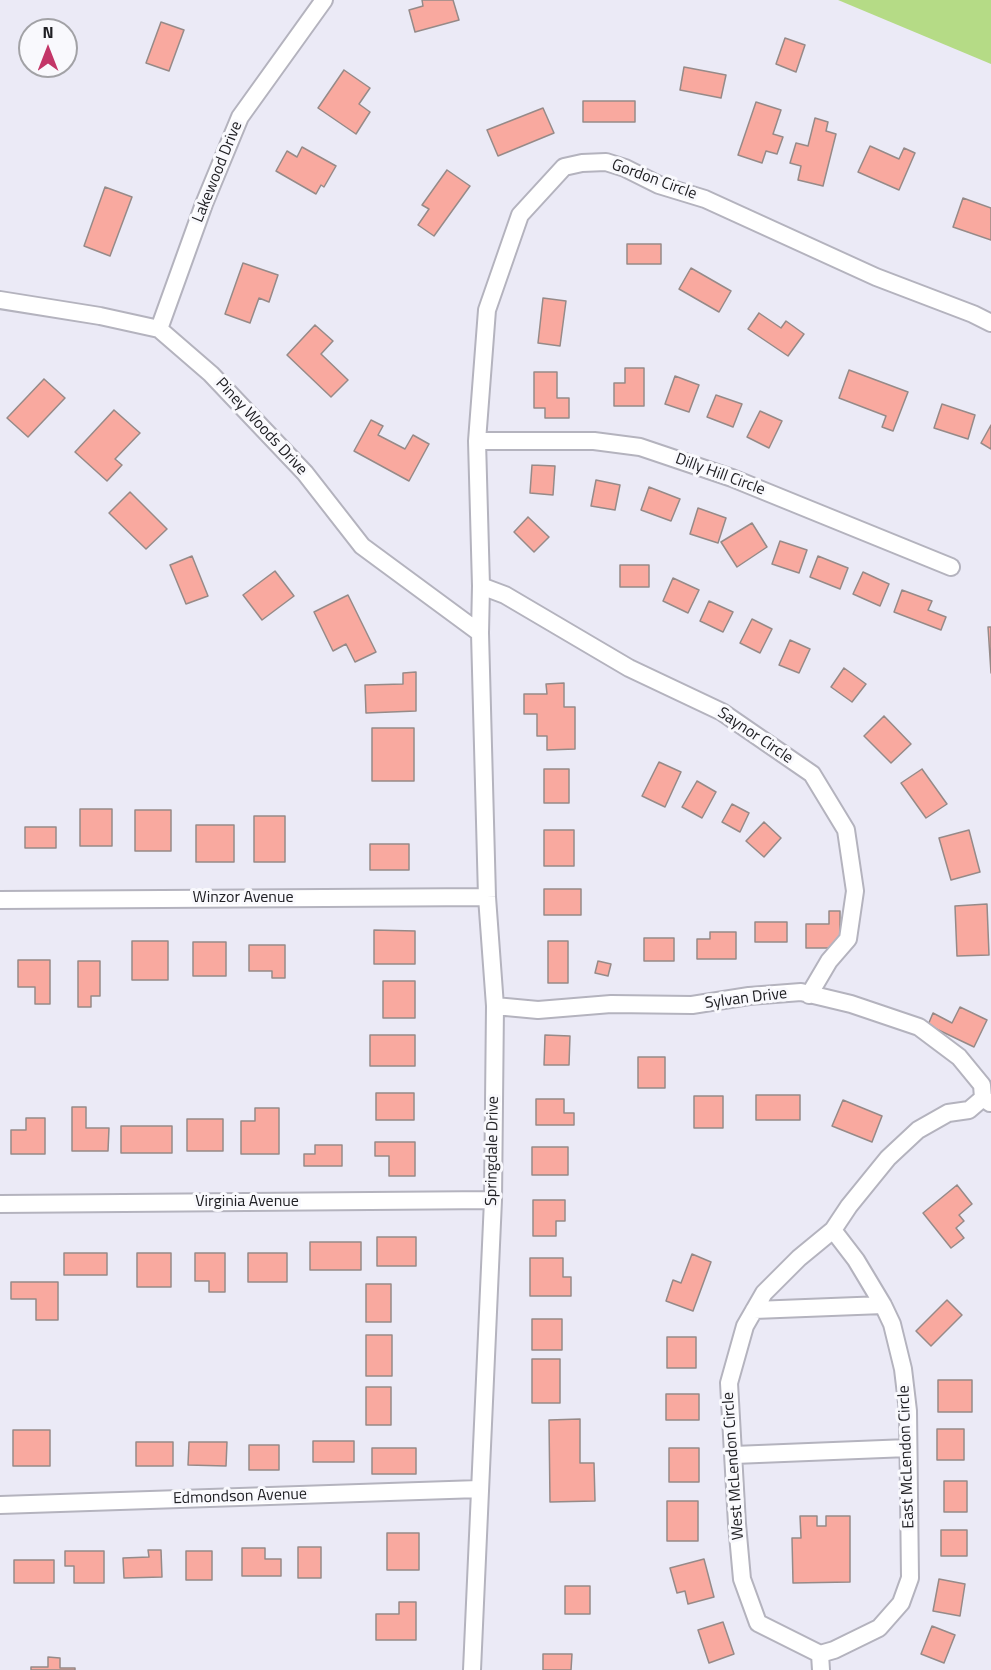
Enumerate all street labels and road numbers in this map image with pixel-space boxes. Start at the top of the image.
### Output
street label: Lakewood Drive [189,119,247,225]
street label: Gordon Circle [609,156,699,204]
street label: Piney Woods Drive [211,374,311,480]
street label: Dilly Hill Circle [673,450,767,500]
street label: Saynor Circle [714,704,796,768]
street label: Winzor Avenue [192,888,294,908]
street label: Sylvan Drive [704,984,788,1014]
street label: Springdale Drive [482,1096,504,1206]
street label: Virginia Avenue [195,1192,299,1212]
street label: East McLendon Circle [895,1385,919,1529]
street label: West McLendon Circle [719,1391,749,1541]
street label: Edmondson Avenue [173,1485,307,1509]

